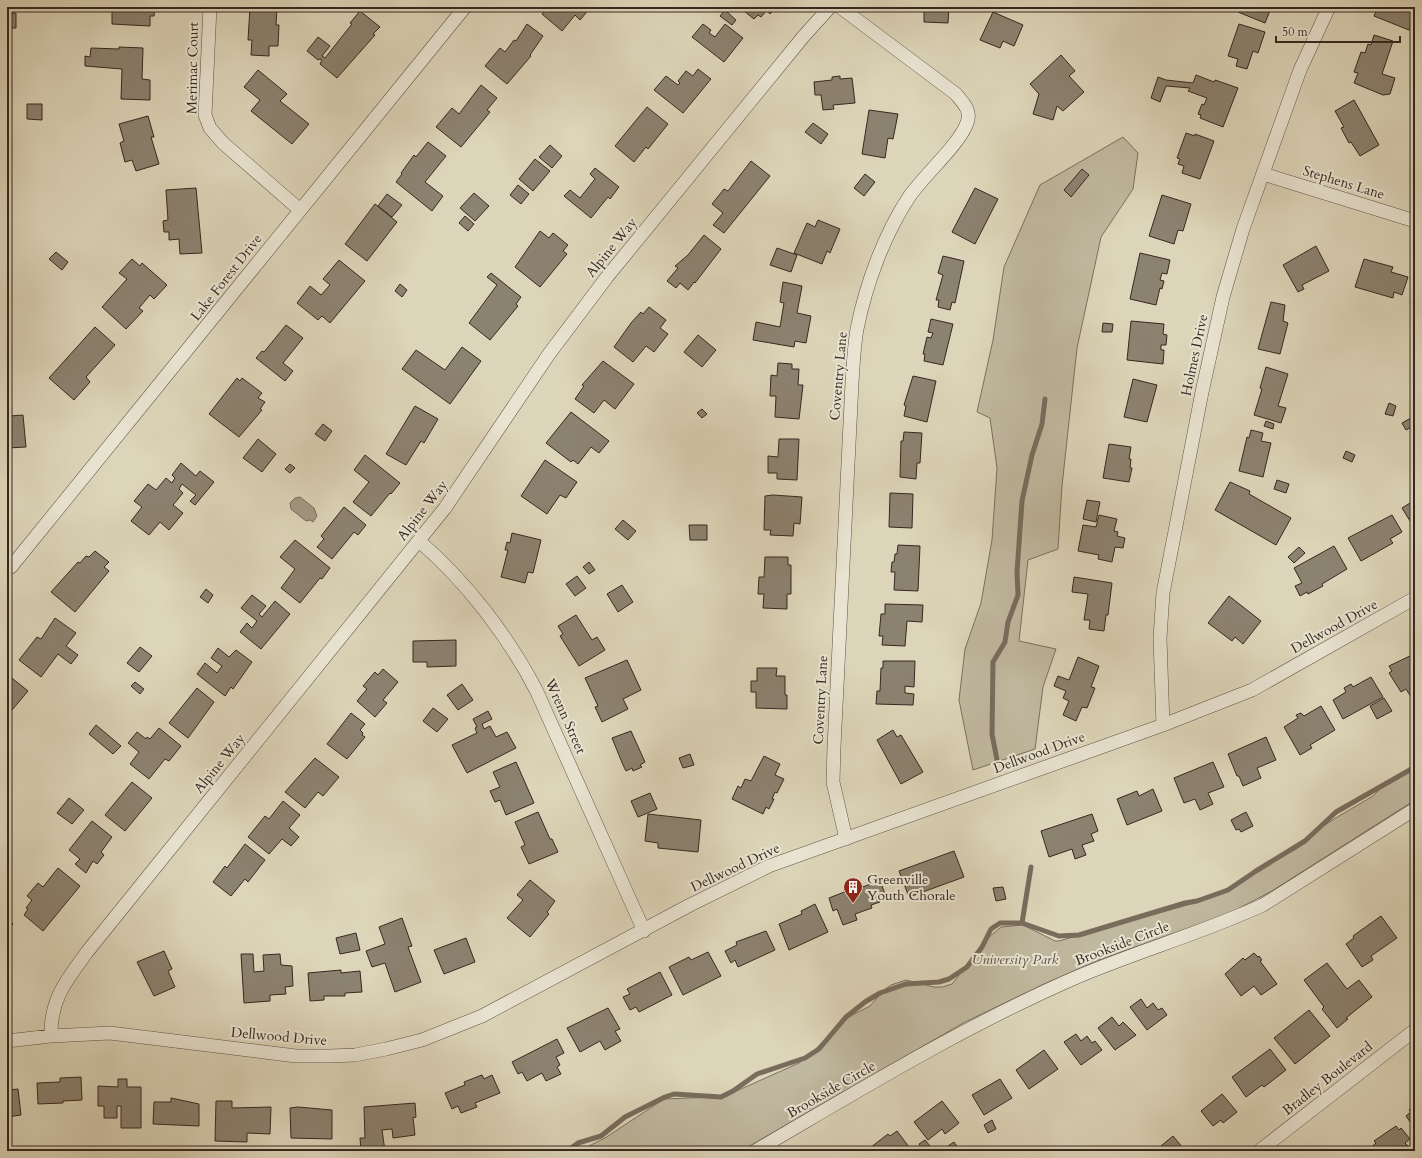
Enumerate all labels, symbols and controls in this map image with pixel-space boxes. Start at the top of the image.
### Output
scale bar [1276,18,1400,44]
street label: Merimac Court [182,21,203,114]
text: 50 m [1282,24,1309,40]
street label: Stephens Lane [1301,161,1387,204]
street label: Alpine Way [581,213,642,281]
street label: Lake Forest Drive [186,230,266,325]
street label: Holmes Drive [1177,312,1212,398]
street label: Coventry Lane [825,331,852,421]
street label: Alpine Way [393,476,452,544]
street label: Dellwood Drive [1288,595,1381,658]
street label: Coventry Lane [809,655,832,745]
street label: Wrenn Street [540,675,591,757]
street label: Dellwood Drive [991,727,1088,778]
street label: Alpine Way [189,729,250,797]
street label: Dellwood Drive [688,838,783,896]
place label: Greenville Youth Chorale [867,870,956,905]
building icon: Greenville Youth Chorale [842,876,864,904]
street label: Brookside Circle [1072,917,1172,970]
park label: University Park [971,950,1059,969]
street label: Dellwood Drive [230,1023,328,1050]
street label: Bradley Boulevard [1278,1037,1377,1120]
street label: Brookside Circle [783,1056,879,1123]

